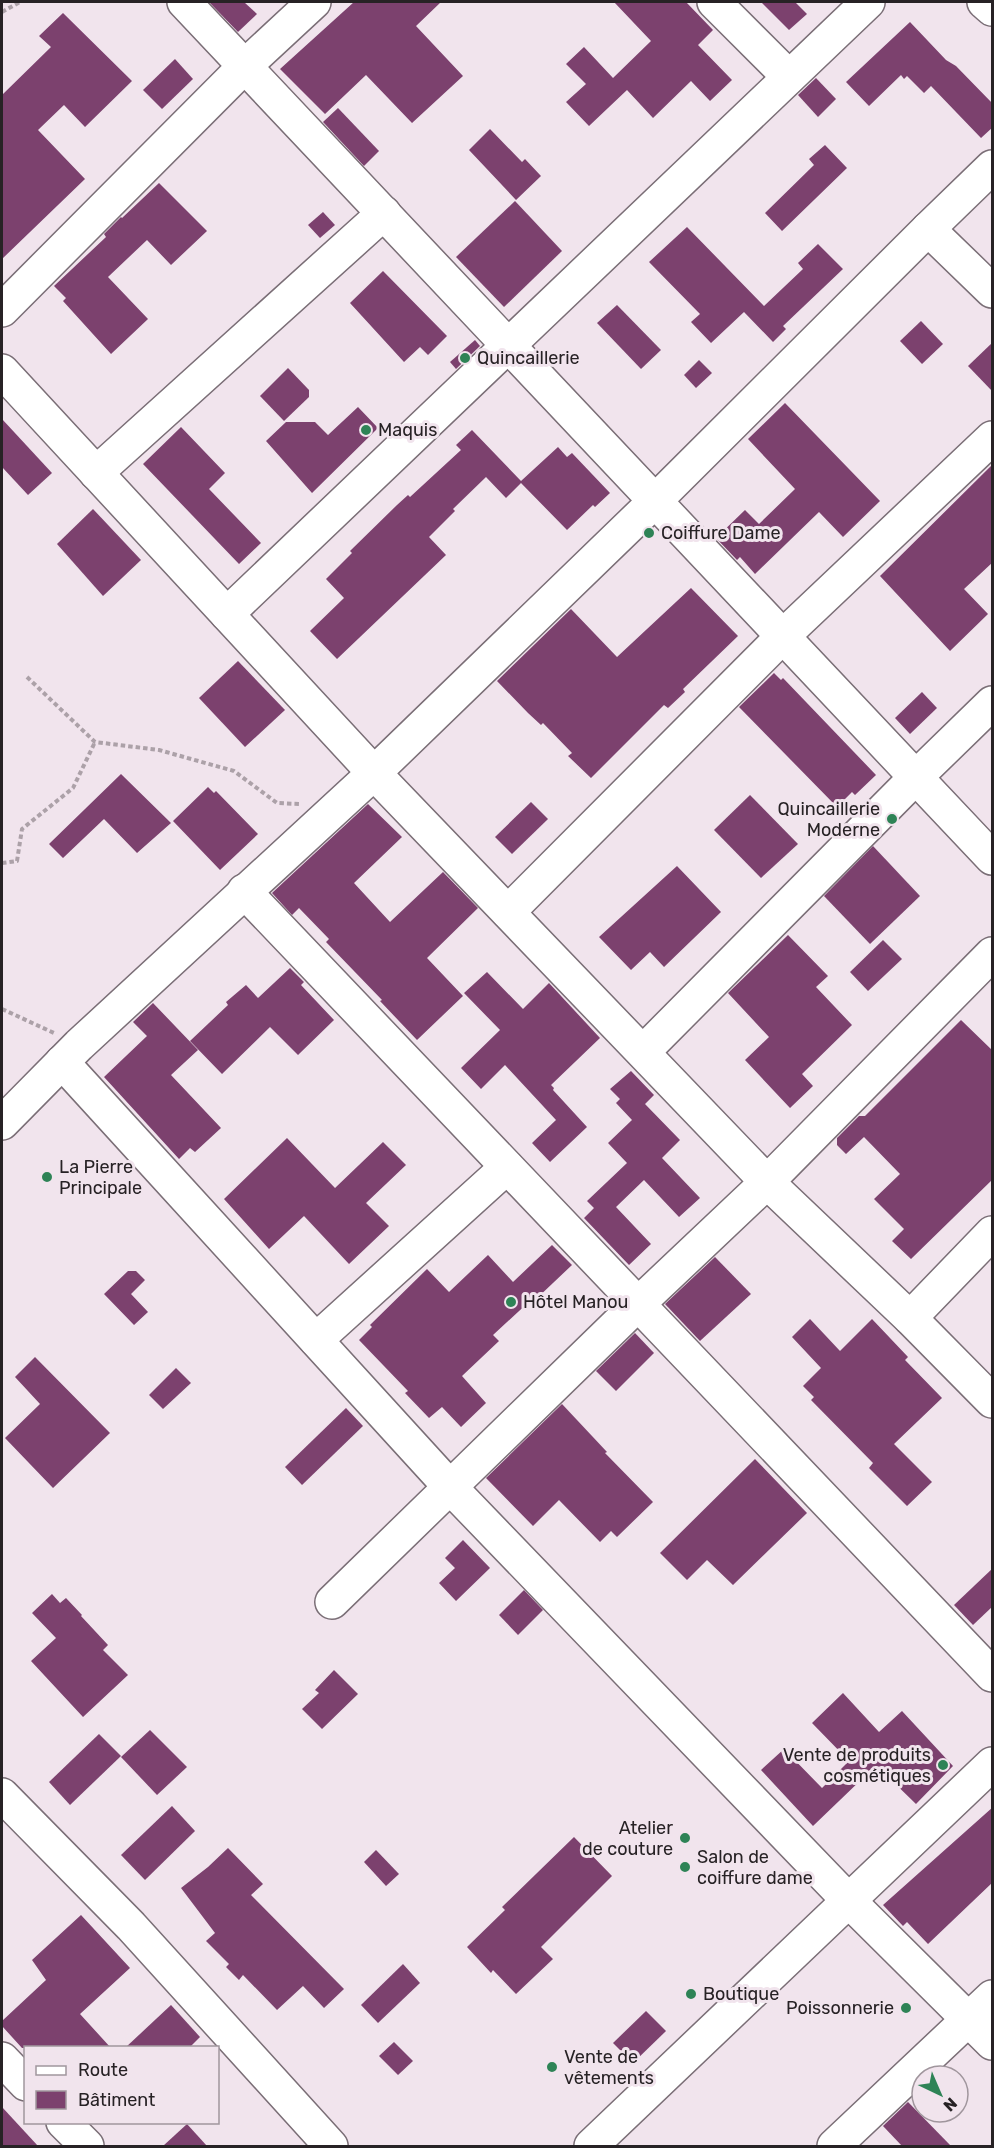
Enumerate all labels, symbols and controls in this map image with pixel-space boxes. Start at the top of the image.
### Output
place label: Quincaillerie [477,347,580,369]
marker: Quincaillerie [458,351,472,365]
place label: Maquis [378,419,437,441]
marker: Maquis [359,423,373,437]
place label: Coiffure Dame [661,522,781,544]
marker: Coiffure Dame [642,526,656,540]
place label: Quincaillerie Moderne [777,798,880,841]
marker: Quincaillerie Moderne [885,812,899,826]
place label: La Pierre Principale [59,1156,142,1199]
marker: La Pierre Principale [40,1170,54,1184]
place label: Hôtel Manou [523,1291,628,1313]
marker: Hôtel Manou [504,1295,518,1309]
place label: Vente de produits cosmétiques [783,1744,931,1787]
marker: Vente de produits cosmétiques [936,1758,950,1772]
place label: Atelier de couture [582,1817,673,1860]
marker: Atelier de couture [678,1831,692,1845]
place label: Salon de coiffure dame [697,1846,813,1889]
marker: Salon de coiffure dame [678,1860,692,1874]
place label: Boutique [703,1983,779,2005]
marker: Boutique [684,1987,698,2001]
place label: Poissonnerie [786,1997,894,2019]
marker: Poissonnerie [899,2001,913,2015]
legend [24,2046,219,2124]
place label: Vente de vêtements [564,2046,654,2089]
text: Route [78,2059,128,2081]
marker: Vente de vêtements [545,2060,559,2074]
north arrow [910,2064,970,2124]
text: Bâtiment [78,2089,155,2111]
text: N [939,2094,961,2115]

